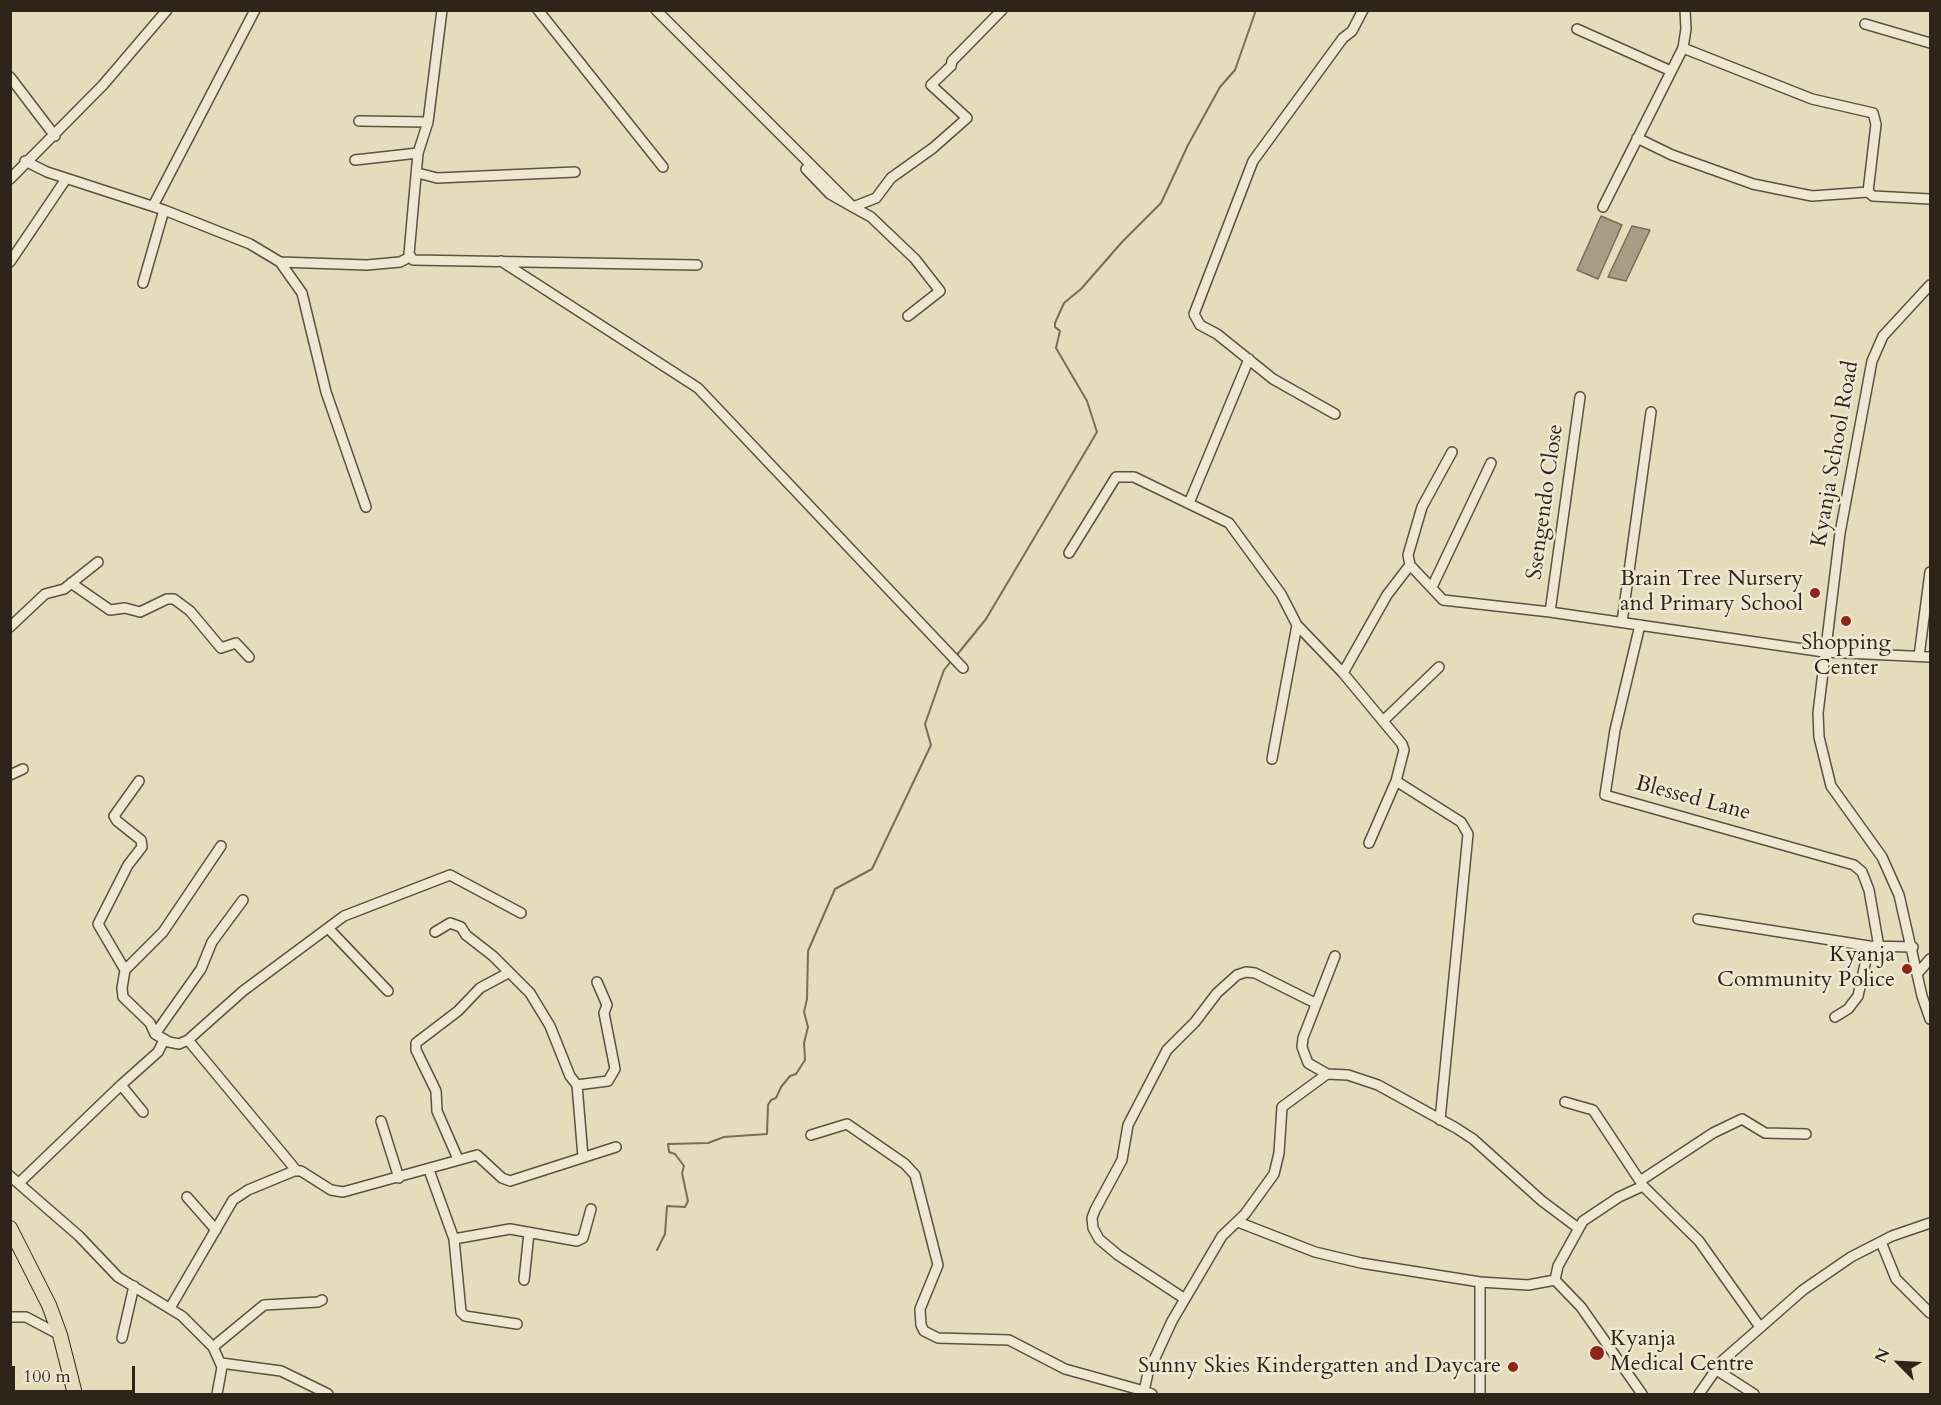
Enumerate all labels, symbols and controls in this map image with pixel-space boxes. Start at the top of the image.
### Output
street label: Kyanja School Road [1807,359,1865,549]
street label: Ssengendo Close [1522,422,1570,582]
place label: Brain Tree Nursery and Primary School [1620,567,1803,618]
marker: Brain Tree Nursery and Primary School [1808,586,1822,600]
marker: Shopping Center [1839,614,1853,628]
place label: Shopping Center [1801,631,1891,682]
street label: Blessed Lane [1633,771,1753,827]
place label: Kyanja Community Police [1717,943,1895,994]
marker: Kyanja Community Police [1900,962,1914,976]
place label: Kyanja Medical Centre [1610,1327,1754,1378]
north arrow [1869,1333,1929,1393]
marker: Kyanja Medical Centre [1588,1344,1606,1362]
text: N [1870,1345,1895,1367]
scale bar [15,1354,138,1392]
place label: Sunny Skies Kindergatten and Daycare [1138,1354,1501,1380]
marker: Sunny Skies Kindergatten and Daycare [1506,1360,1520,1374]
text: 100 m [23,1364,71,1389]

